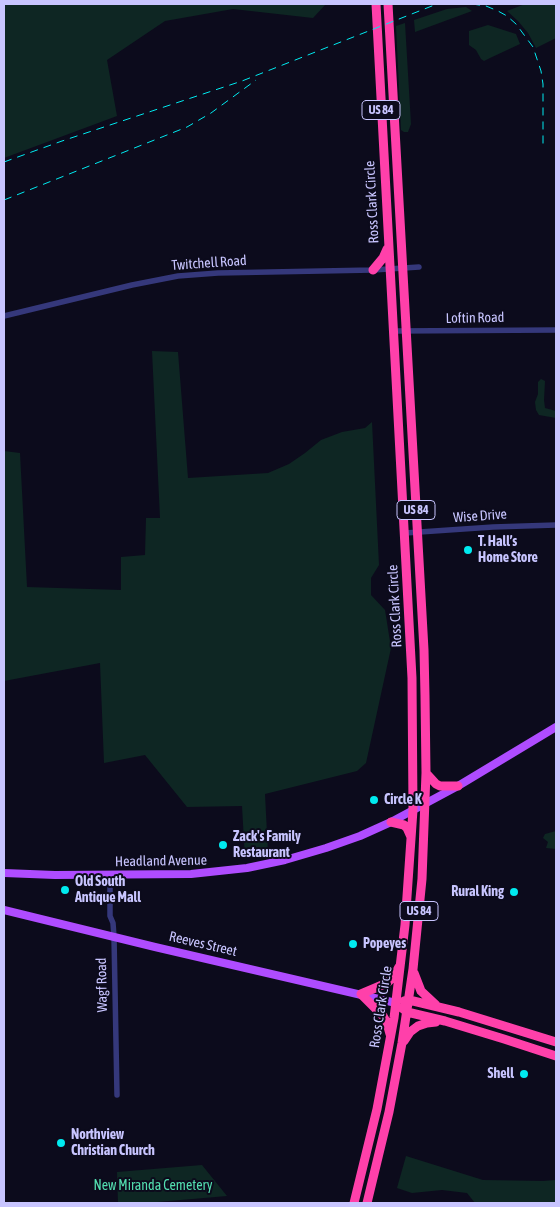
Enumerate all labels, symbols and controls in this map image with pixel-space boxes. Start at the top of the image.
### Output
road number: US 84 [362,100,400,120]
street label: Ross Clark Circle [361,160,383,244]
street label: Twitchell Road [171,252,247,274]
street label: Loftin Road [446,309,504,327]
road number: US 84 [397,500,435,520]
street label: Wise Drive [453,506,507,526]
place label: T. Hall’s Home Store [478,534,538,566]
marker: T. Hall’s Home Store [462,544,474,556]
street label: Ross Clark Circle [384,564,406,648]
place label: Circle K [384,792,422,808]
marker: Circle K [368,794,380,806]
place label: Zack's Family Restaurant [233,829,301,862]
marker: Zack's Family Restaurant [217,839,229,851]
street label: Headland Avenue [115,852,207,870]
place label: Old South Antique Mall [75,874,141,906]
marker: Old South Antique Mall [59,884,71,896]
place label: Rural King [451,884,504,900]
marker: Rural King [508,886,520,898]
road number: US 84 [400,901,438,920]
street label: Reeves Street [167,928,239,960]
place label: Popeyes [363,936,406,952]
marker: Popeyes [347,938,359,950]
street label: Wagf Road [93,957,111,1013]
street label: Ross Clark Circle [366,965,396,1049]
place label: Shell [488,1066,514,1082]
marker: Shell [518,1068,530,1080]
place label: Northview Christian Church [71,1127,155,1160]
marker: Northview Christian Church [55,1137,67,1149]
park label: New Miranda Cemetery [94,1178,212,1194]

